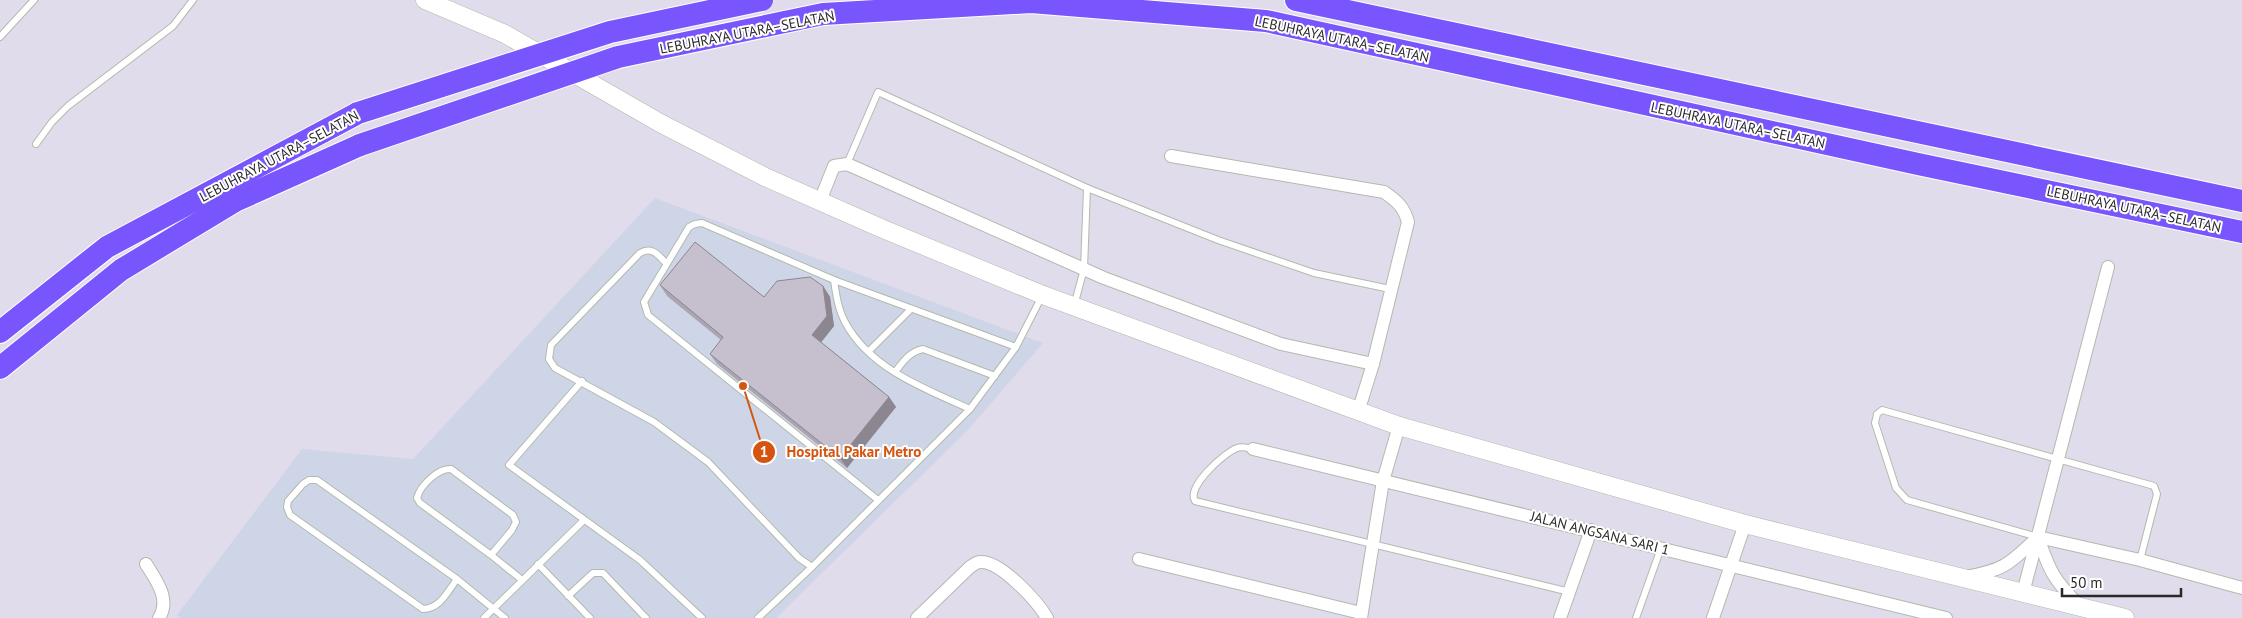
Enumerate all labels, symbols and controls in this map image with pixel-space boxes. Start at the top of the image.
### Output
street label: LEBUHRAYA UTARA–SELATAN [658,6,836,58]
street label: LEBUHRAYA UTARA–SELATAN [1253,12,1431,66]
street label: LEBUHRAYA UTARA–SELATAN [1649,98,1827,152]
street label: LEBUHRAYA UTARA–SELATAN [196,106,362,206]
street label: LEBUHRAYA UTARA–SELATAN [2045,182,2223,236]
callout: Hospital Pakar Metro [752,437,931,467]
text: 1 [760,442,768,461]
text: Hospital Pakar Metro [787,442,921,461]
street label: JALAN ANGSANA SARI 1 [1528,507,1671,559]
scale bar [2062,566,2181,598]
text: 50 m [2070,573,2103,592]

